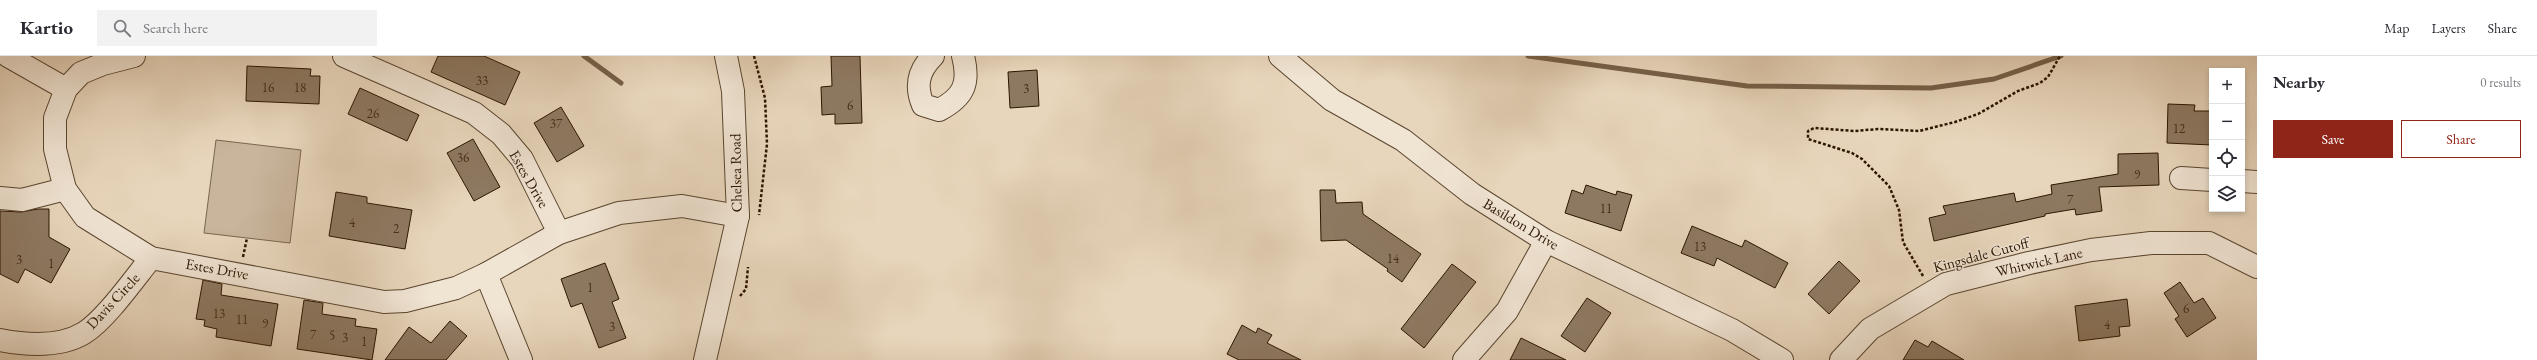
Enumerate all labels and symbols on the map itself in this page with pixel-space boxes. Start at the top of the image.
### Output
house number: 33 [476,72,488,89]
house number: 16 [262,79,274,96]
house number: 18 [294,79,306,96]
house number: 3 [1023,80,1029,97]
house number: 6 [847,97,853,114]
house number: 26 [367,105,379,122]
house number: 37 [550,115,563,132]
house number: 12 [2173,120,2186,137]
street label: Chelsea Road [725,133,746,213]
street label: Estes Drive [505,146,554,211]
house number: 36 [457,149,469,166]
house number: 9 [2134,166,2141,183]
house number: 7 [2067,191,2074,208]
street label: Basildon Drive [1480,194,1563,254]
house number: 11 [1600,200,1612,217]
house number: 4 [349,214,356,231]
house number: 2 [393,220,400,237]
street label: Kingsdale Cutoff [1931,232,2033,276]
house number: 13 [1694,238,1706,255]
street label: Whitwick Lane [1994,242,2084,281]
house number: 14 [1387,250,1400,267]
house number: 3 [16,251,22,268]
street label: Estes Drive [184,254,250,283]
house number: 1 [48,255,54,272]
street label: Davis Circle [82,268,144,333]
house number: 1 [587,279,593,296]
house number: 6 [2183,300,2189,317]
house number: 13 [213,305,225,322]
house number: 11 [236,311,248,328]
house number: 9 [262,315,269,332]
house number: 4 [2104,316,2111,333]
house number: 3 [609,318,615,335]
house number: 7 [310,326,317,343]
house number: 5 [329,327,335,344]
house number: 3 [342,329,348,346]
house number: 1 [361,333,367,350]

